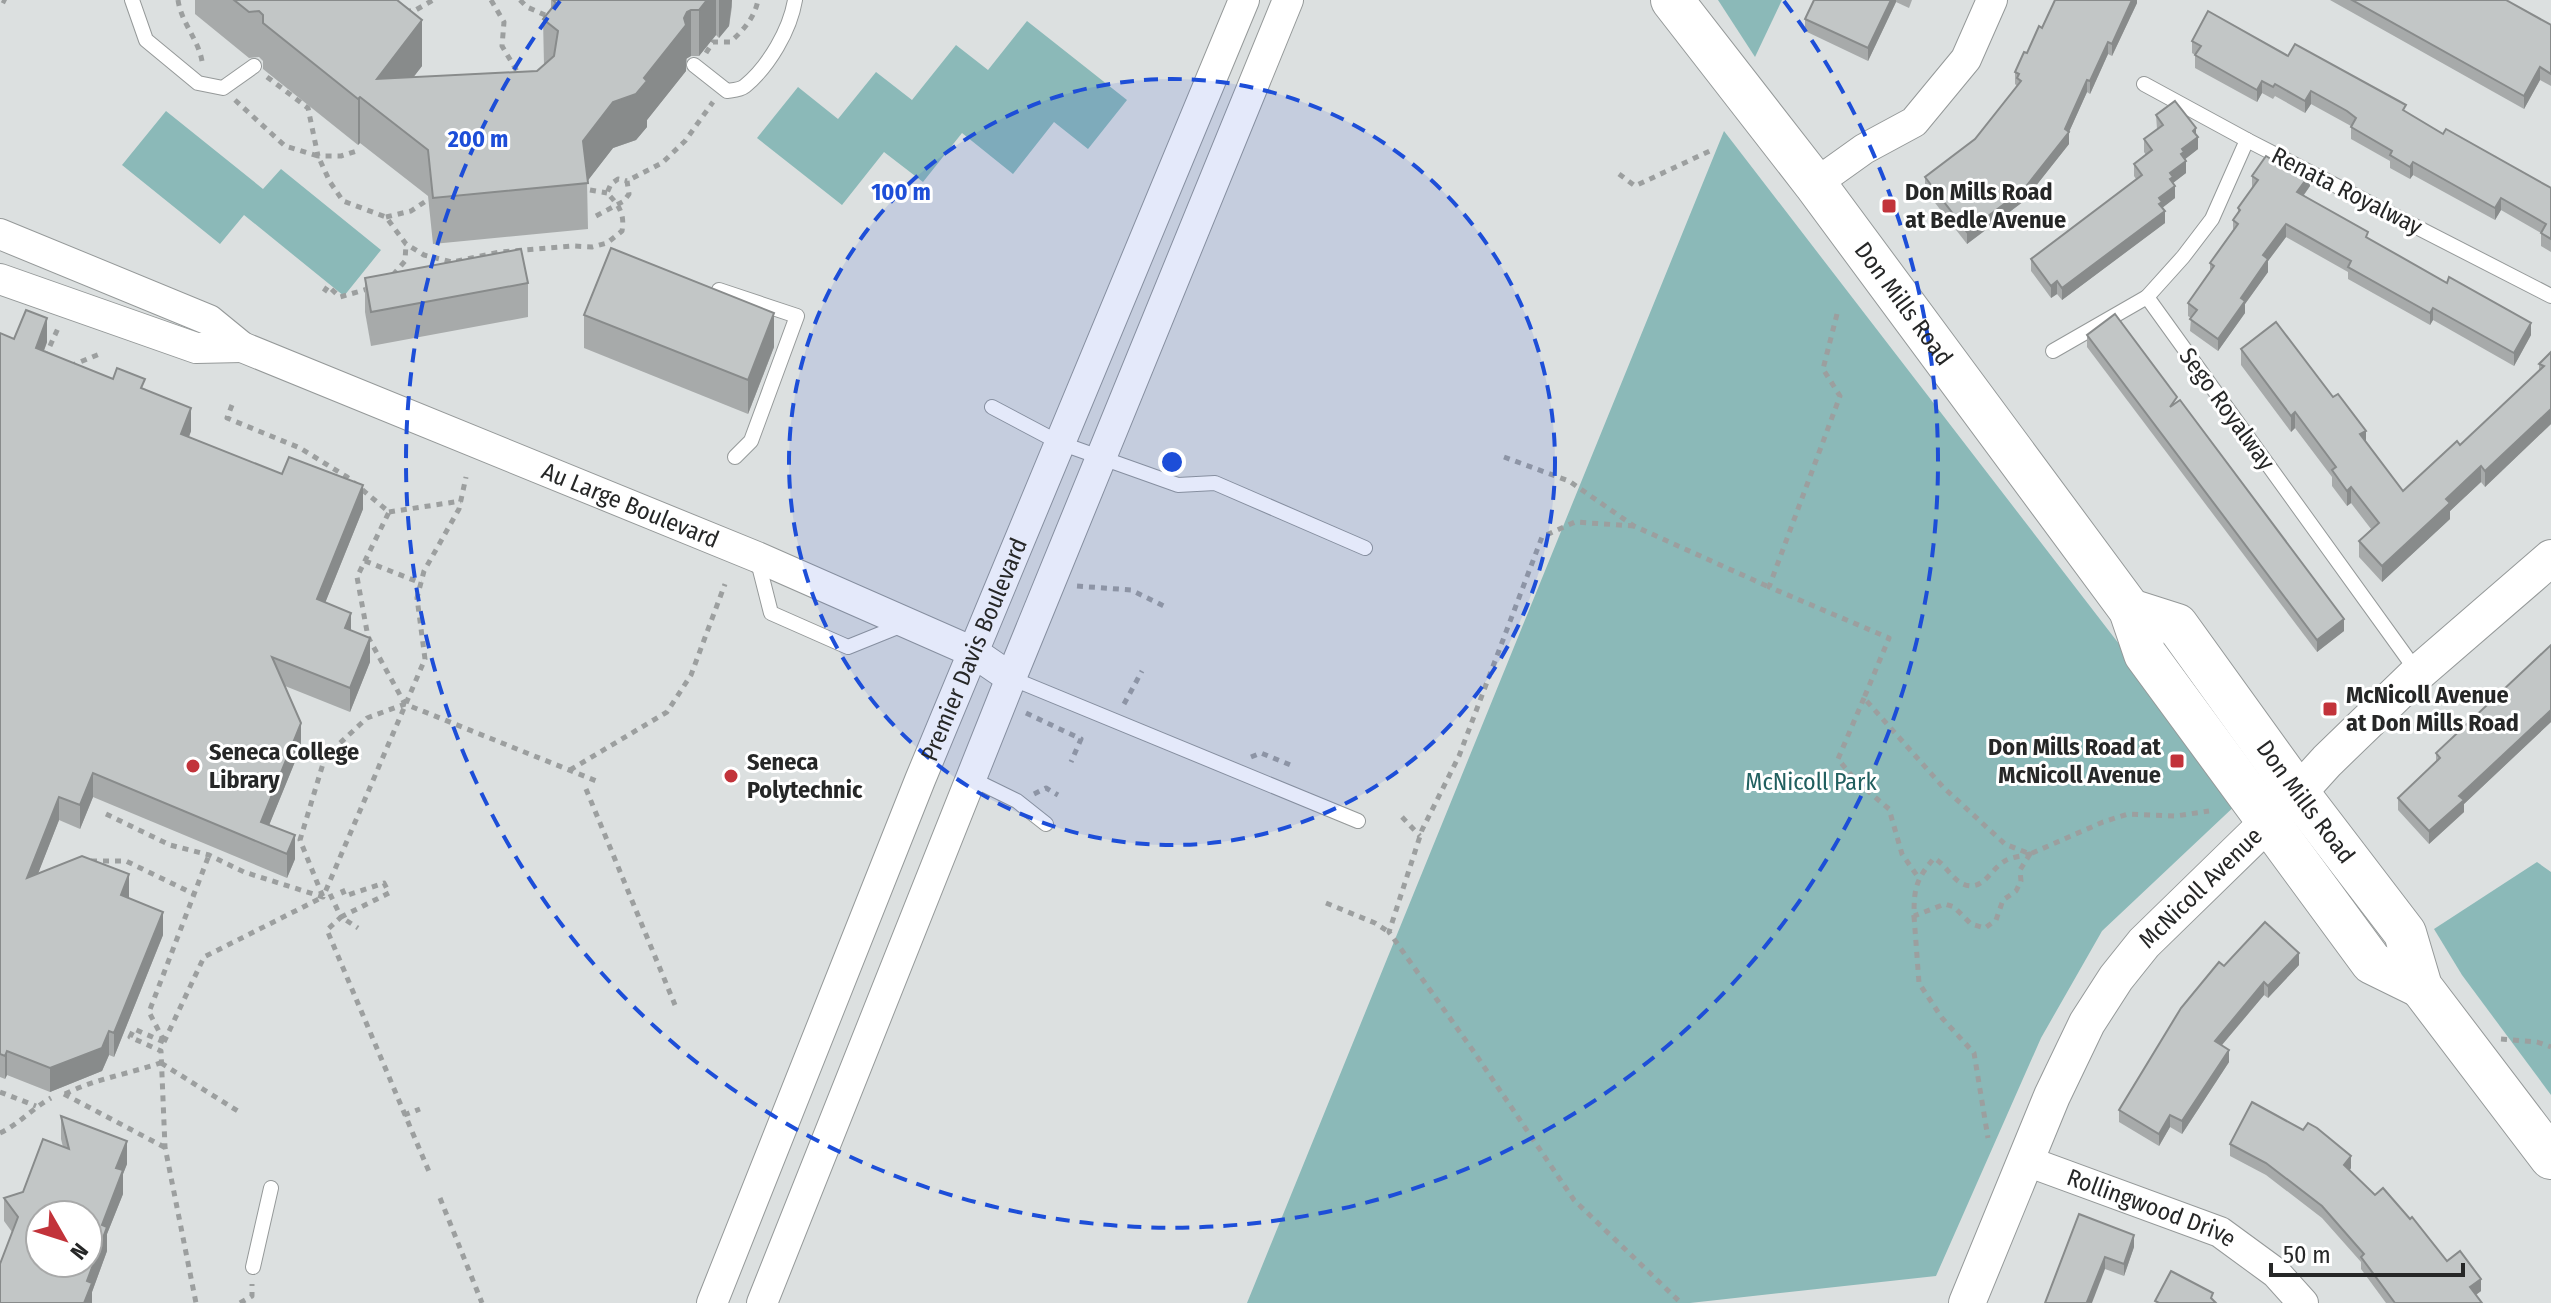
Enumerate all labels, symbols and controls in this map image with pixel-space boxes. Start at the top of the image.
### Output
text: 200 m [447,125,508,153]
street label: Renata Royalway [2267,141,2427,241]
text: 100 m [871,178,931,206]
place label: Don Mills Road at Bedle Avenue [1905,178,2066,234]
marker: Don Mills Road at Bedle Avenue [1880,197,1898,215]
street label: Don Mills Road [1849,237,1958,371]
street label: Sego Royalway [2173,343,2281,476]
centre of rings [1158,448,1186,476]
street label: Au Large Boulevard [538,457,723,554]
street label: Premier Davis Boulevard [915,534,1033,765]
place label: McNicoll Avenue at Don Mills Road [2346,681,2519,737]
marker: McNicoll Avenue at Don Mills Road [2321,700,2339,718]
place label: Don Mills Road at McNicoll Avenue [1988,733,2162,789]
street label: Don Mills Road [2251,735,2361,869]
place label: Seneca College Library [209,738,359,794]
place label: Seneca Polytechnic [747,748,863,804]
marker: Don Mills Road at McNicoll Avenue [2168,752,2186,770]
marker: Seneca College Library [184,757,202,775]
marker: Seneca Polytechnic [722,767,740,785]
park label: McNicoll Park [1745,768,1877,796]
street label: McNicoll Avenue [2133,822,2268,954]
street label: Rollingwood Drive [2063,1163,2242,1253]
north arrow [24,1199,104,1279]
scale bar [2271,1227,2463,1277]
text: N [65,1238,94,1265]
text: 50 m [2283,1241,2331,1269]

